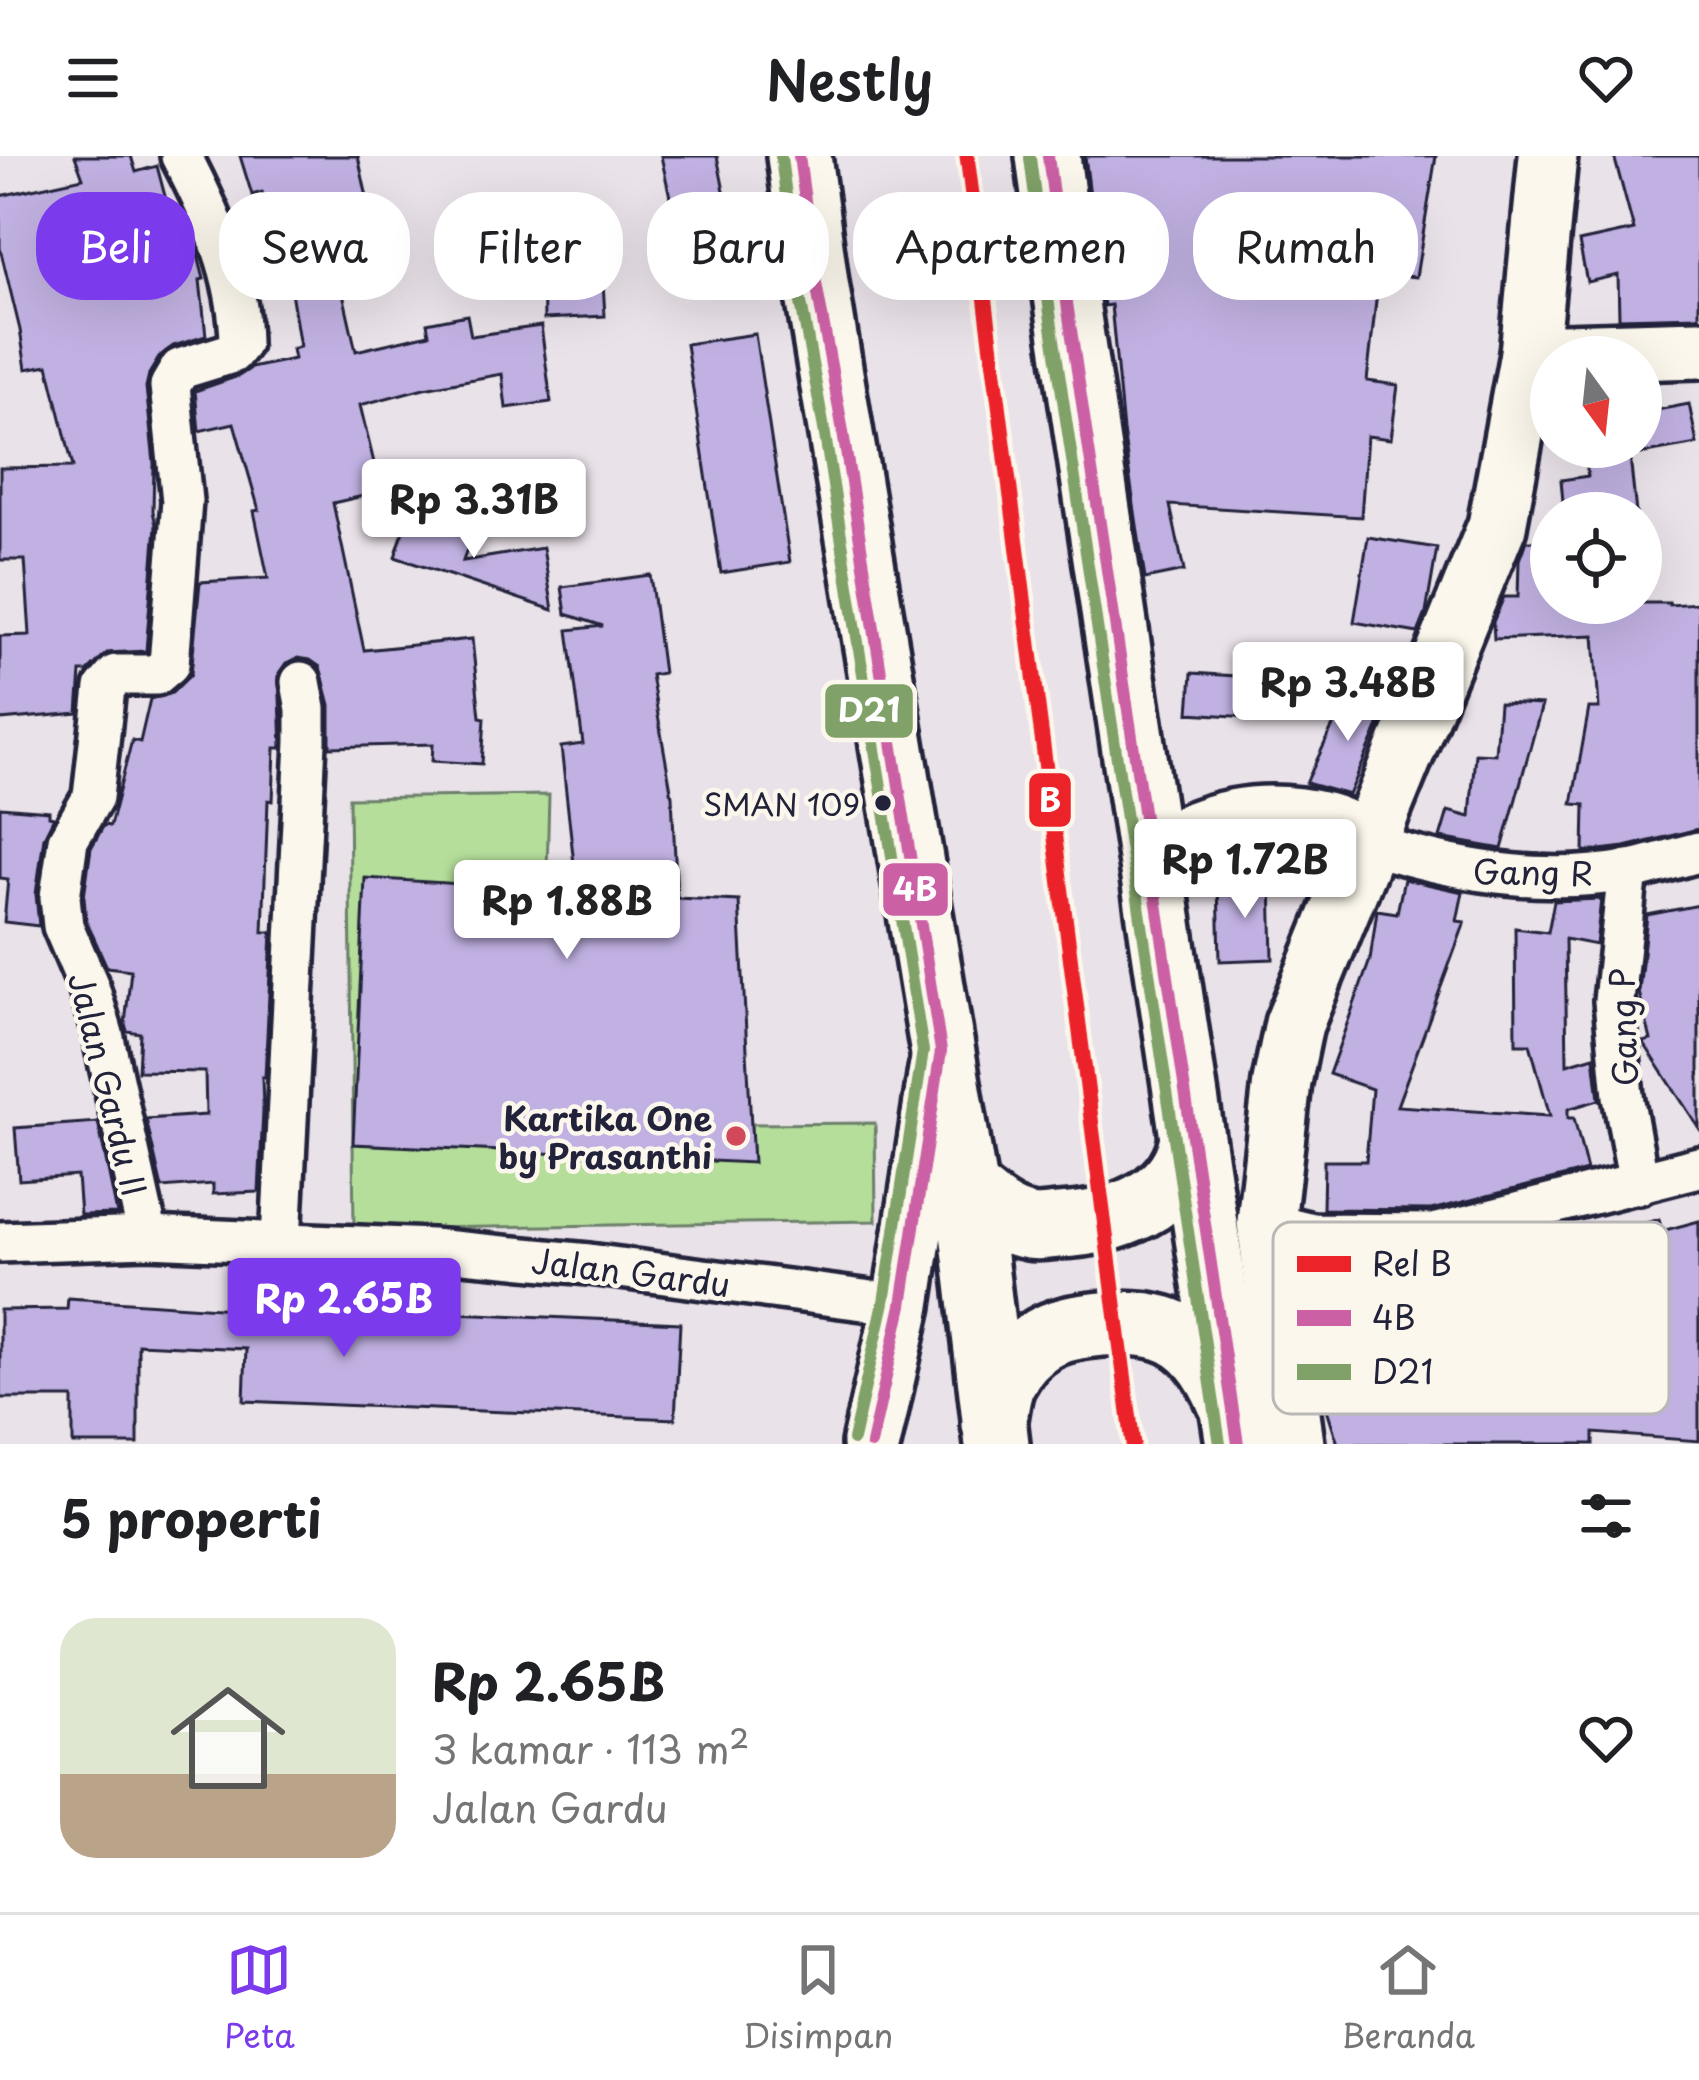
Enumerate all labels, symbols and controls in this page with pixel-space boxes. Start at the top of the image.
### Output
text: Nestly [766,38,933,119]
icon: menu [60,45,126,111]
icon: heart [1573,45,1639,111]
chip: Beli [36,192,195,300]
chip: Sewa [219,192,410,300]
chip: Filter [434,192,623,300]
chip: Baru [647,192,829,300]
chip: Apartemen [853,192,1169,300]
chip: Rumah [1193,192,1418,300]
north arrow [1530,336,1662,468]
map controls [1530,336,1662,624]
pin: Rp 3.31B [350,459,598,561]
text: Rp 3.31B [389,468,559,527]
button: locate [1530,492,1662,624]
pin: Rp 3.48B [1224,642,1472,744]
text: Rp 3.48B [1260,651,1436,710]
line badge: D21 [823,682,915,740]
text: D21 [838,683,900,733]
line badge: B [1027,771,1073,829]
text: B [1039,773,1061,823]
place label: SMAN 109 [703,781,860,826]
marker: SMAN 109 [872,792,894,814]
pin: Rp 1.72B [1121,819,1369,921]
text: Rp 1.72B [1161,828,1329,887]
street label: Gang R [1472,845,1594,897]
pin: Rp 1.88B [443,860,691,962]
line badge: 4B [881,861,950,918]
text: 4B [892,862,938,912]
text: Rp 1.88B [481,869,653,928]
street label: Jalan Gardu II [57,967,161,1201]
street label: Gang P [1595,967,1649,1087]
place label: Kartika One by Prasanthi [499,1092,712,1180]
marker: Kartika One by Prasanthi [723,1123,749,1149]
legend [1273,1222,1669,1414]
street label: Jalan Gardu [529,1234,733,1308]
text: Rel B [1372,1237,1452,1287]
pin: Rp 2.65B [220,1258,468,1360]
text: Rp 2.65B [255,1267,433,1326]
text: 4B [1372,1291,1416,1341]
text: D21 [1372,1345,1433,1395]
text: 5 properti [60,1478,322,1555]
icon: filters [1573,1483,1639,1549]
text: Rp 2.65B [432,1641,666,1718]
icon: home [156,1666,300,1810]
icon: heart [1573,1705,1639,1771]
text: 3 kamar · 113 m² [432,1718,750,1777]
text: Jalan Gardu [432,1777,668,1836]
tab: Peta [224,1937,295,2059]
tab: Disimpan [743,1937,893,2059]
tab: Beranda [1341,1937,1475,2059]

